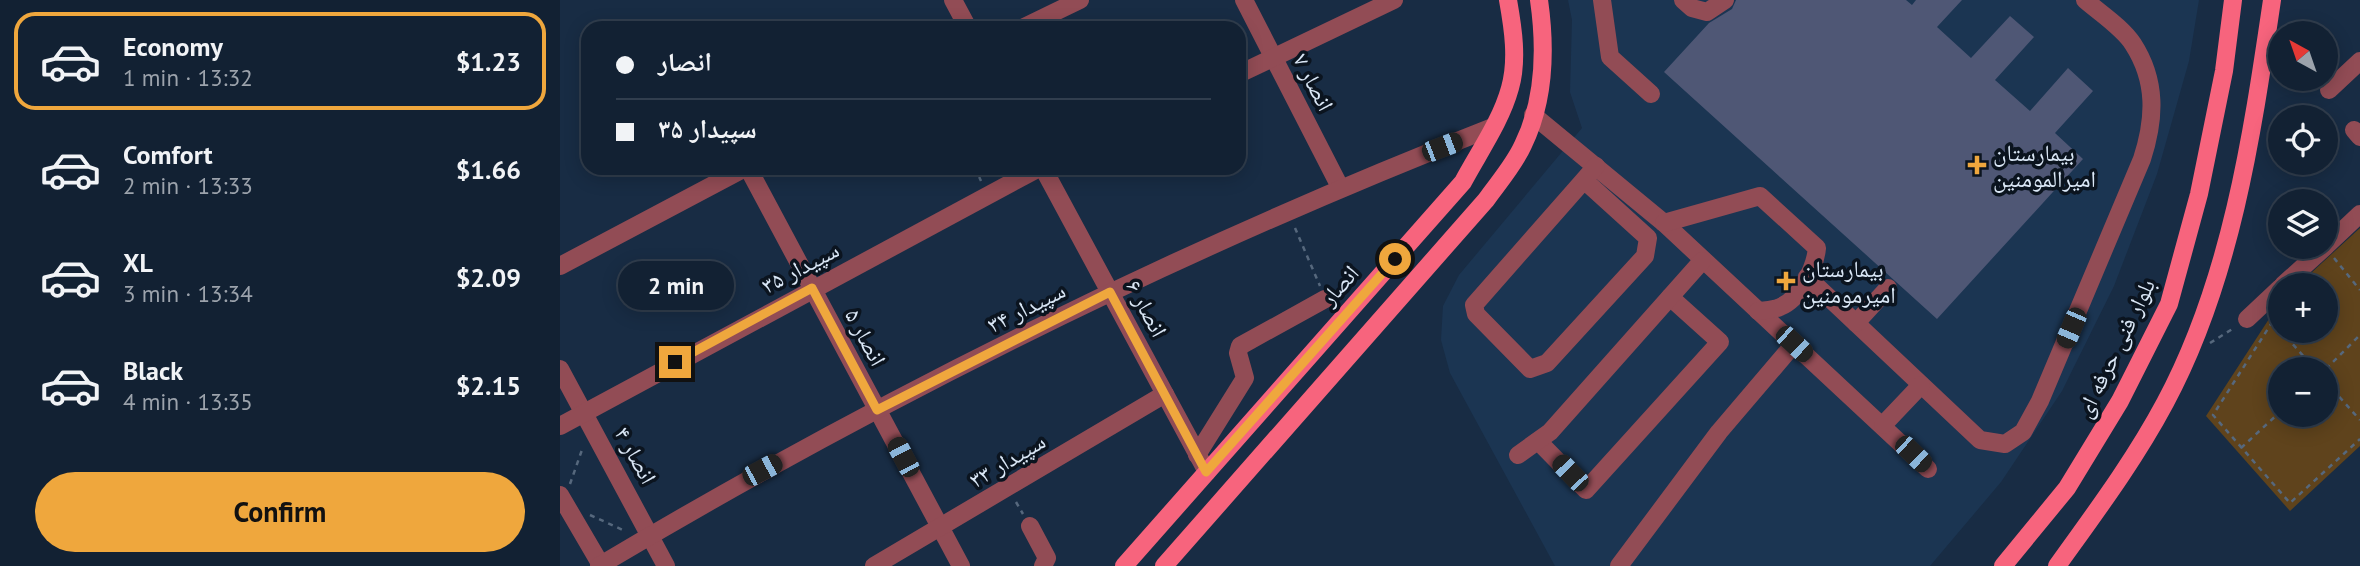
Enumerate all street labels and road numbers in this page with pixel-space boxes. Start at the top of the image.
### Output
street label: انصار ۷ [1287,48,1341,116]
street label: سپیدار ۳۵ [756,235,844,300]
street label: انصار [1313,259,1365,312]
street label: انصار ۶ [1120,274,1174,342]
street label: بلوار فنی حرفه ای [2069,274,2161,422]
street label: سپیدار ۳۴ [982,275,1070,339]
street label: انصار ۵ [839,303,893,371]
street label: انصار ۴ [609,421,663,489]
street label: سپیدار ۳۳ [964,426,1050,494]

